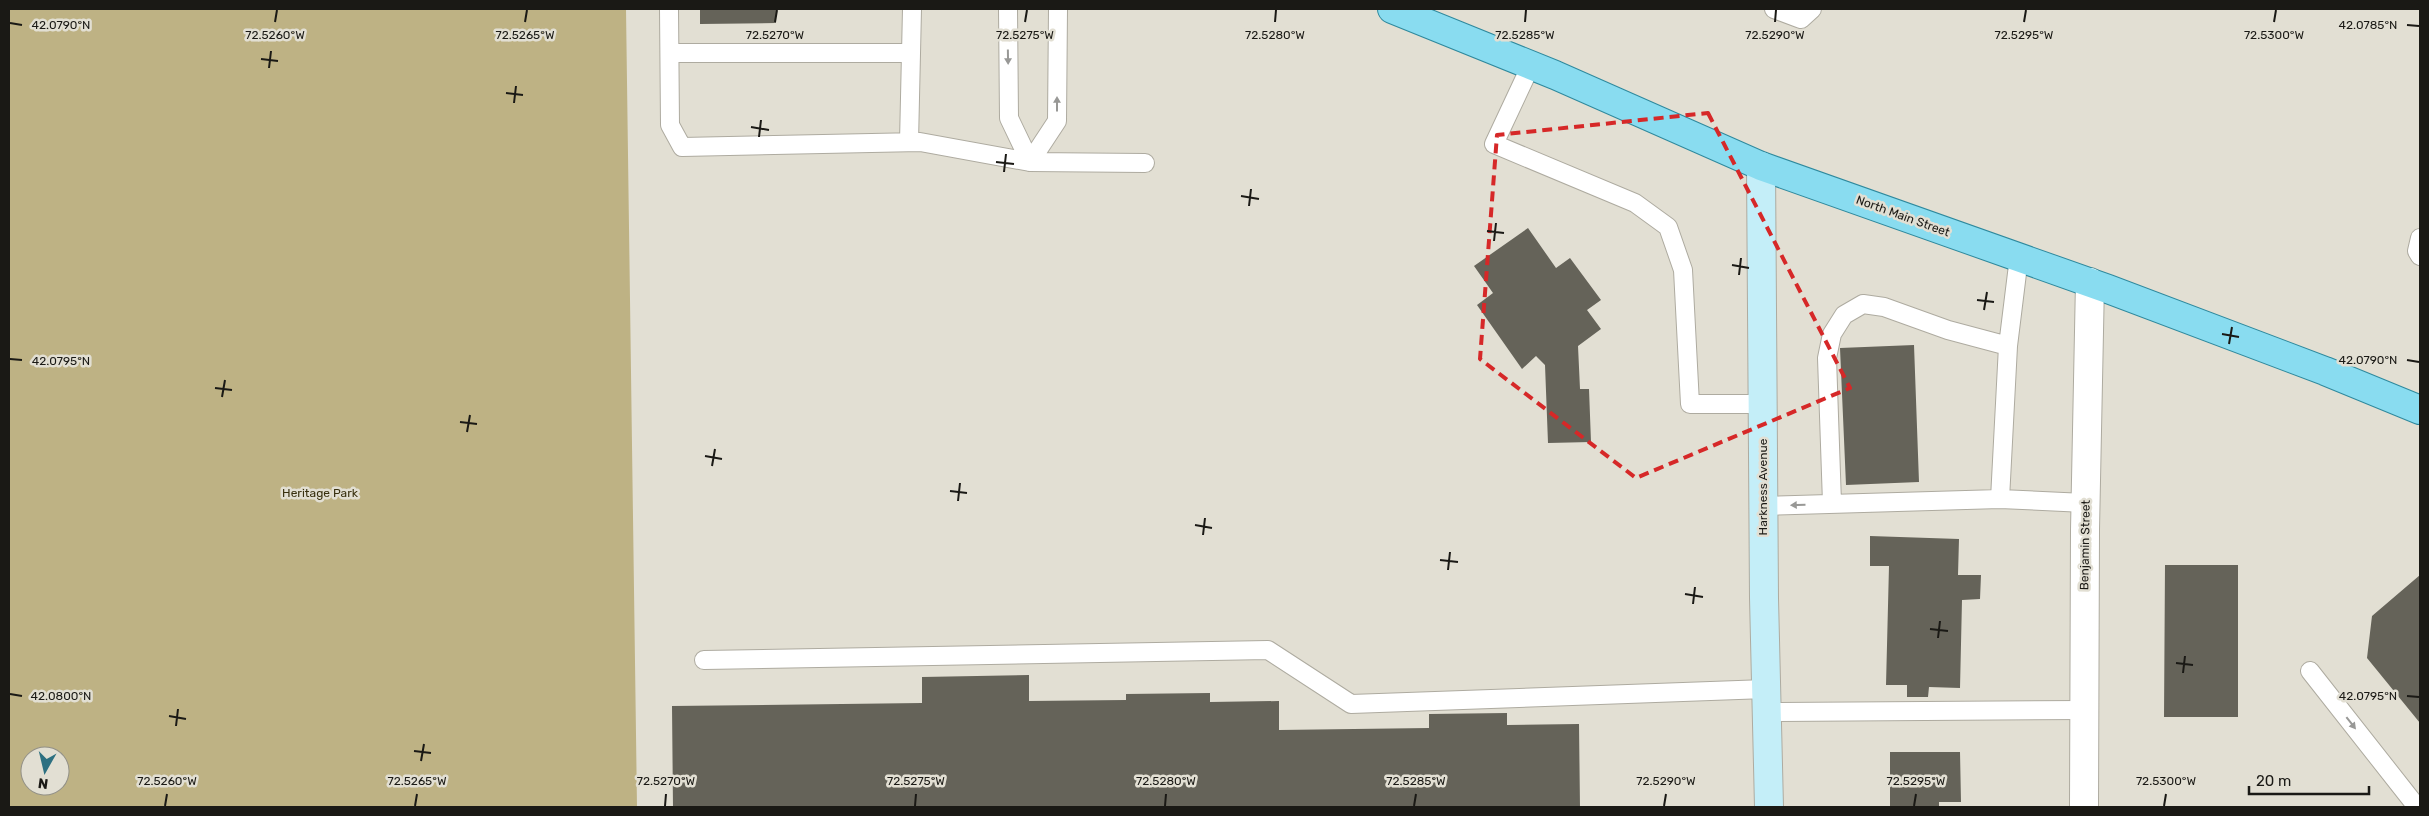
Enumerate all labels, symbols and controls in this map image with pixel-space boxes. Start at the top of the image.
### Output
text: 42.0790°N [32,18,90,32]
text: 42.0785°N [2339,18,2397,32]
text: 72.5260°W [245,28,305,42]
text: 72.5265°W [495,28,555,42]
text: 72.5270°W [746,28,805,42]
text: 72.5275°W [996,28,1054,42]
text: 72.5280°W [1245,28,1305,42]
text: 72.5285°W [1495,28,1555,42]
text: 72.5290°W [1745,28,1805,42]
text: 72.5295°W [1995,28,2054,42]
text: 72.5300°W [2244,28,2304,42]
one-way arrow [1004,50,1012,66]
one-way arrow [1053,96,1061,112]
street label: North Main Street [1854,193,1952,240]
text: 42.0790°N [2339,353,2397,367]
text: 42.0795°N [32,354,90,368]
street label: Harkness Avenue [1756,438,1770,535]
park label: Heritage Park [282,486,359,500]
street label: Benjamin Street [2077,500,2093,590]
one-way arrow [1789,501,1805,509]
text: 42.0800°N [31,689,91,703]
text: 42.0795°N [2339,689,2397,703]
one-way arrow [2345,716,2356,729]
north arrow [20,746,70,796]
scale bar [2249,764,2369,796]
text: 20 m [2256,772,2291,790]
text: N [37,774,49,792]
text: 72.5260°W [137,774,197,788]
text: 72.5265°W [387,774,447,788]
text: 72.5270°W [637,774,696,788]
text: 72.5275°W [887,774,945,788]
text: 72.5280°W [1136,774,1196,788]
text: 72.5285°W [1386,774,1446,788]
text: 72.5290°W [1636,774,1696,788]
text: 72.5295°W [1887,774,1946,788]
text: 72.5300°W [2136,774,2196,788]

